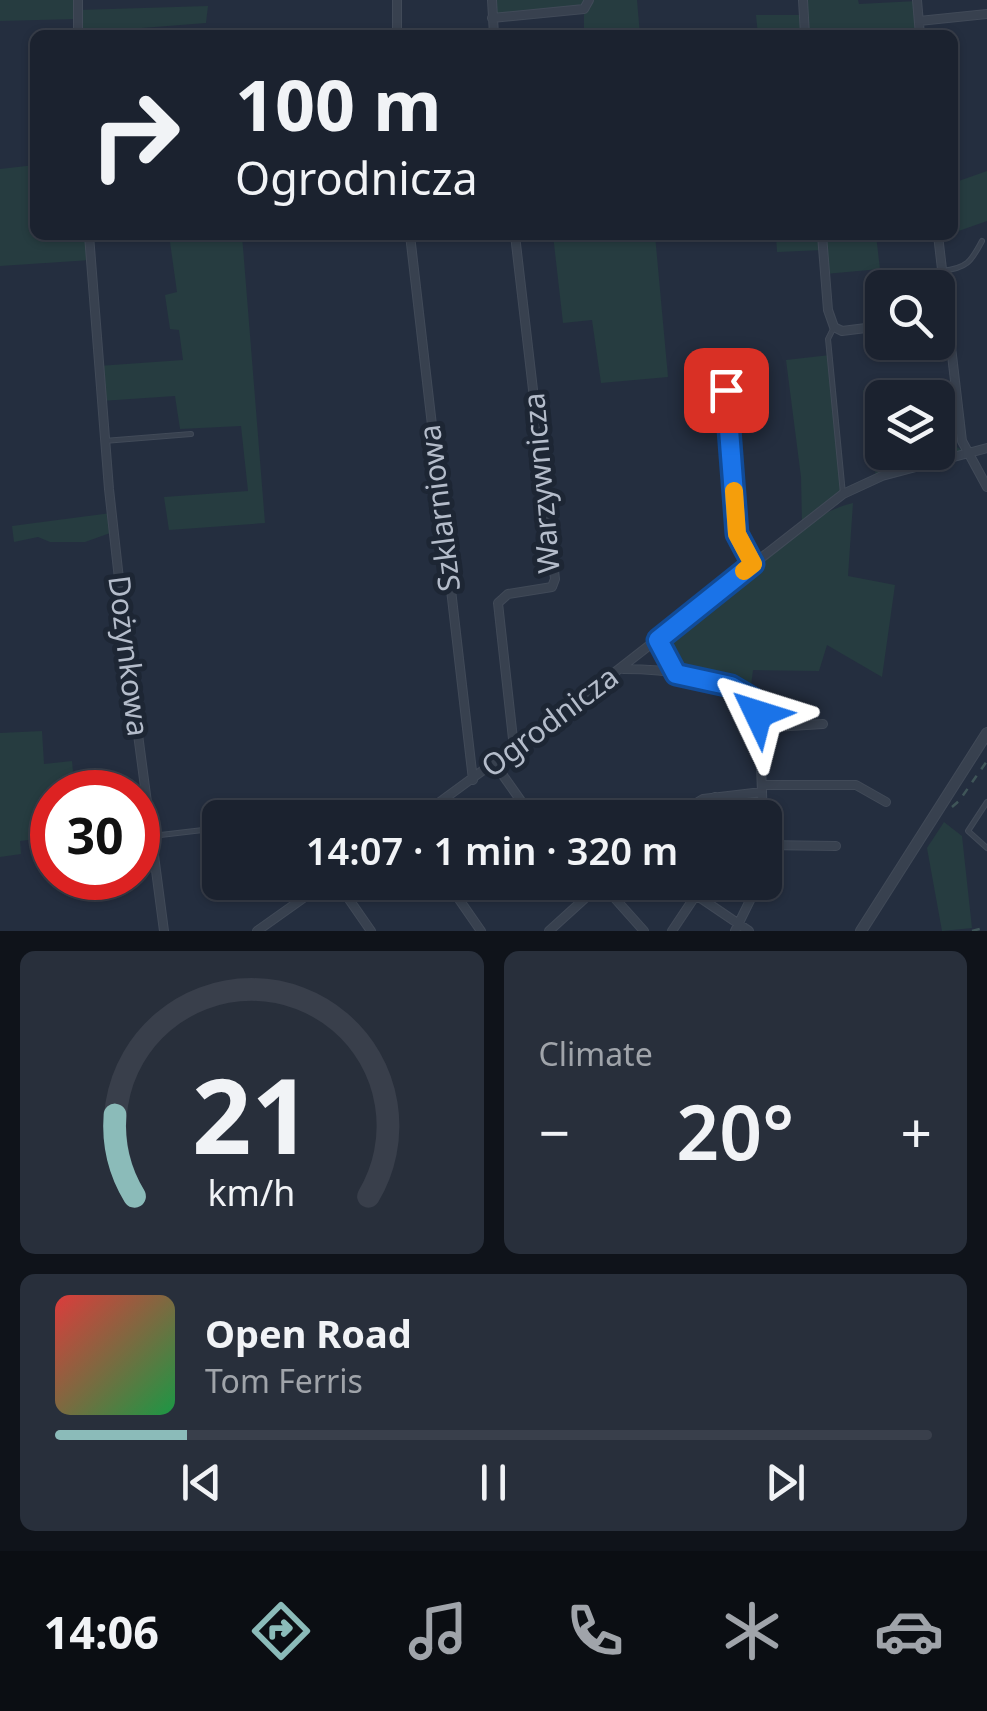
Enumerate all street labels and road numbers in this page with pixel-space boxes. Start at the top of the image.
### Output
street label: Warzywnicza [512,391,569,575]
street label: Szklarniowa [408,422,469,594]
street label: Dożynkowa [99,573,160,739]
street label: Ogrodnicza [472,656,626,786]

